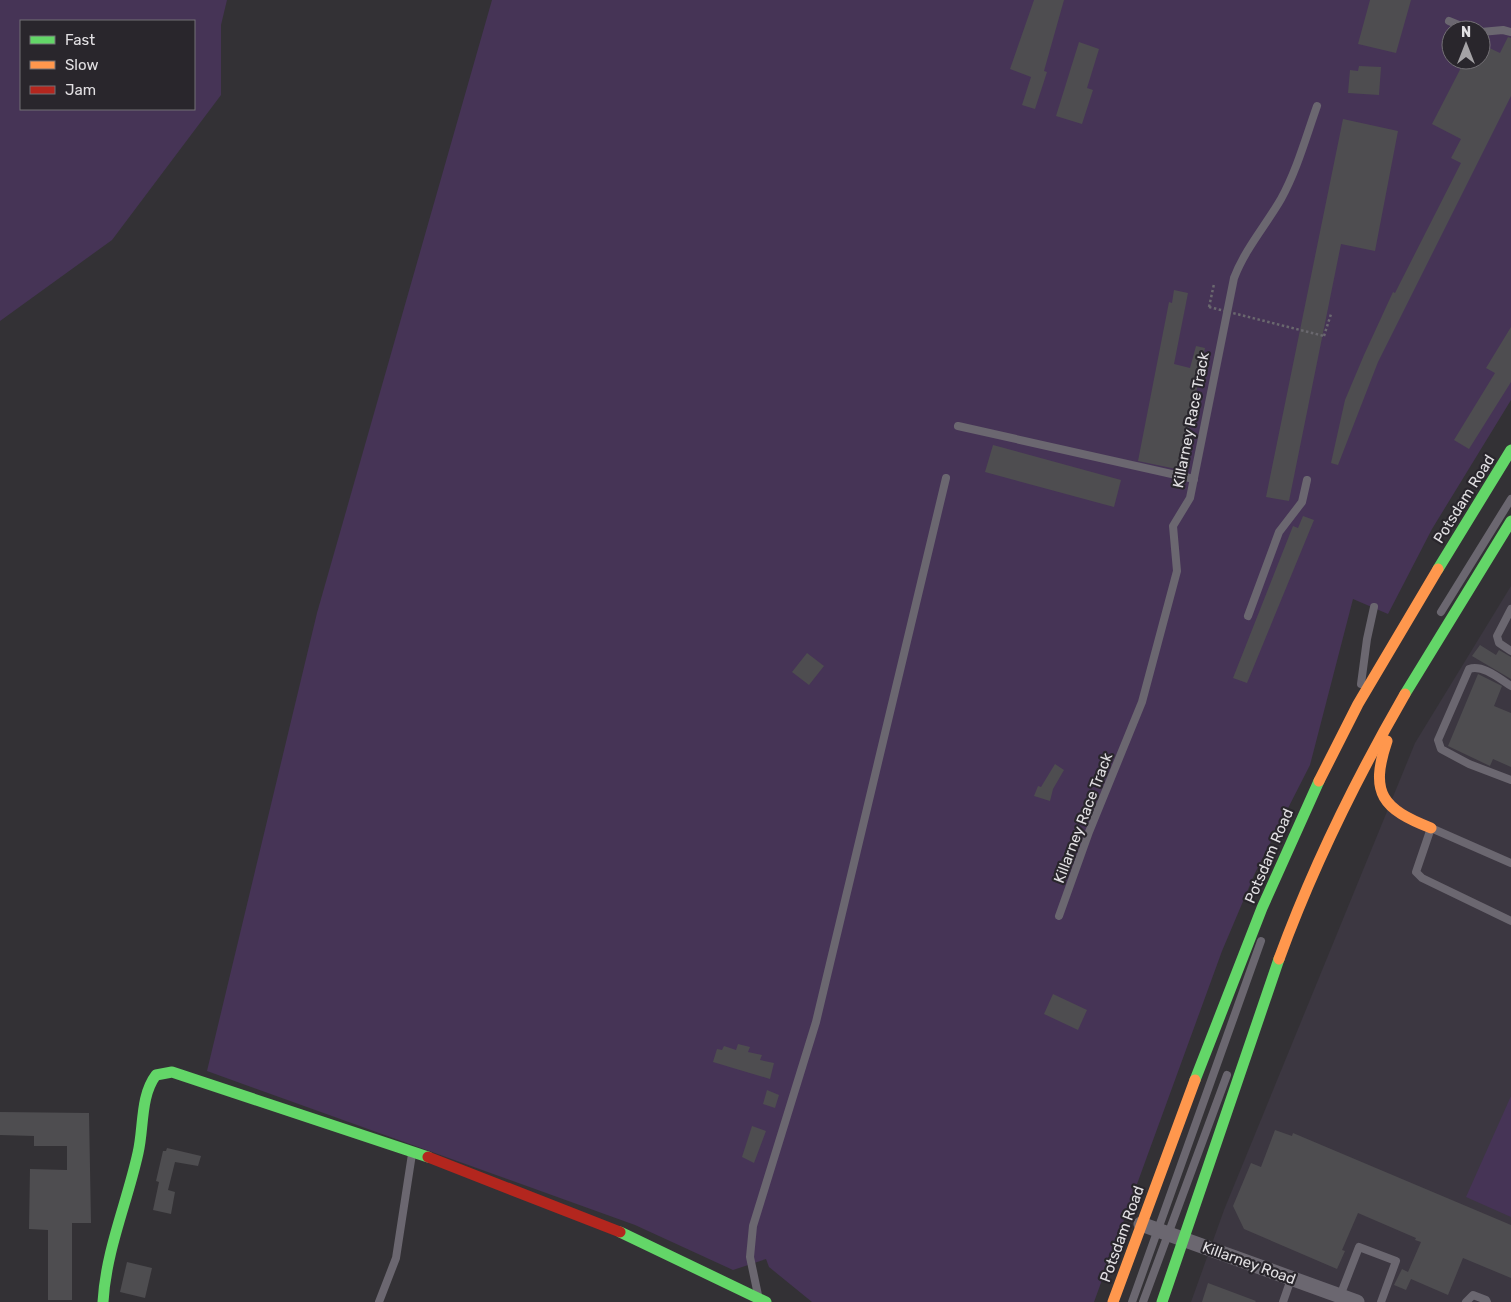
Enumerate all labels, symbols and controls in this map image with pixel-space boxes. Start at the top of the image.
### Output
legend [20,20,195,110]
north arrow [1441,20,1491,70]
text: N [1461,24,1471,41]
text: Fast [65,31,95,49]
text: Slow [65,56,98,74]
text: Jam [65,81,96,99]
street label: Killarney Race Track [1169,350,1213,490]
street label: Potsdam Road [1430,451,1498,547]
street label: Killarney Race Track [1050,750,1116,886]
street label: Potsdam Road [1241,806,1297,906]
street label: Potsdam Road [1096,1183,1148,1285]
street label: Killarney Road [1200,1238,1298,1288]

